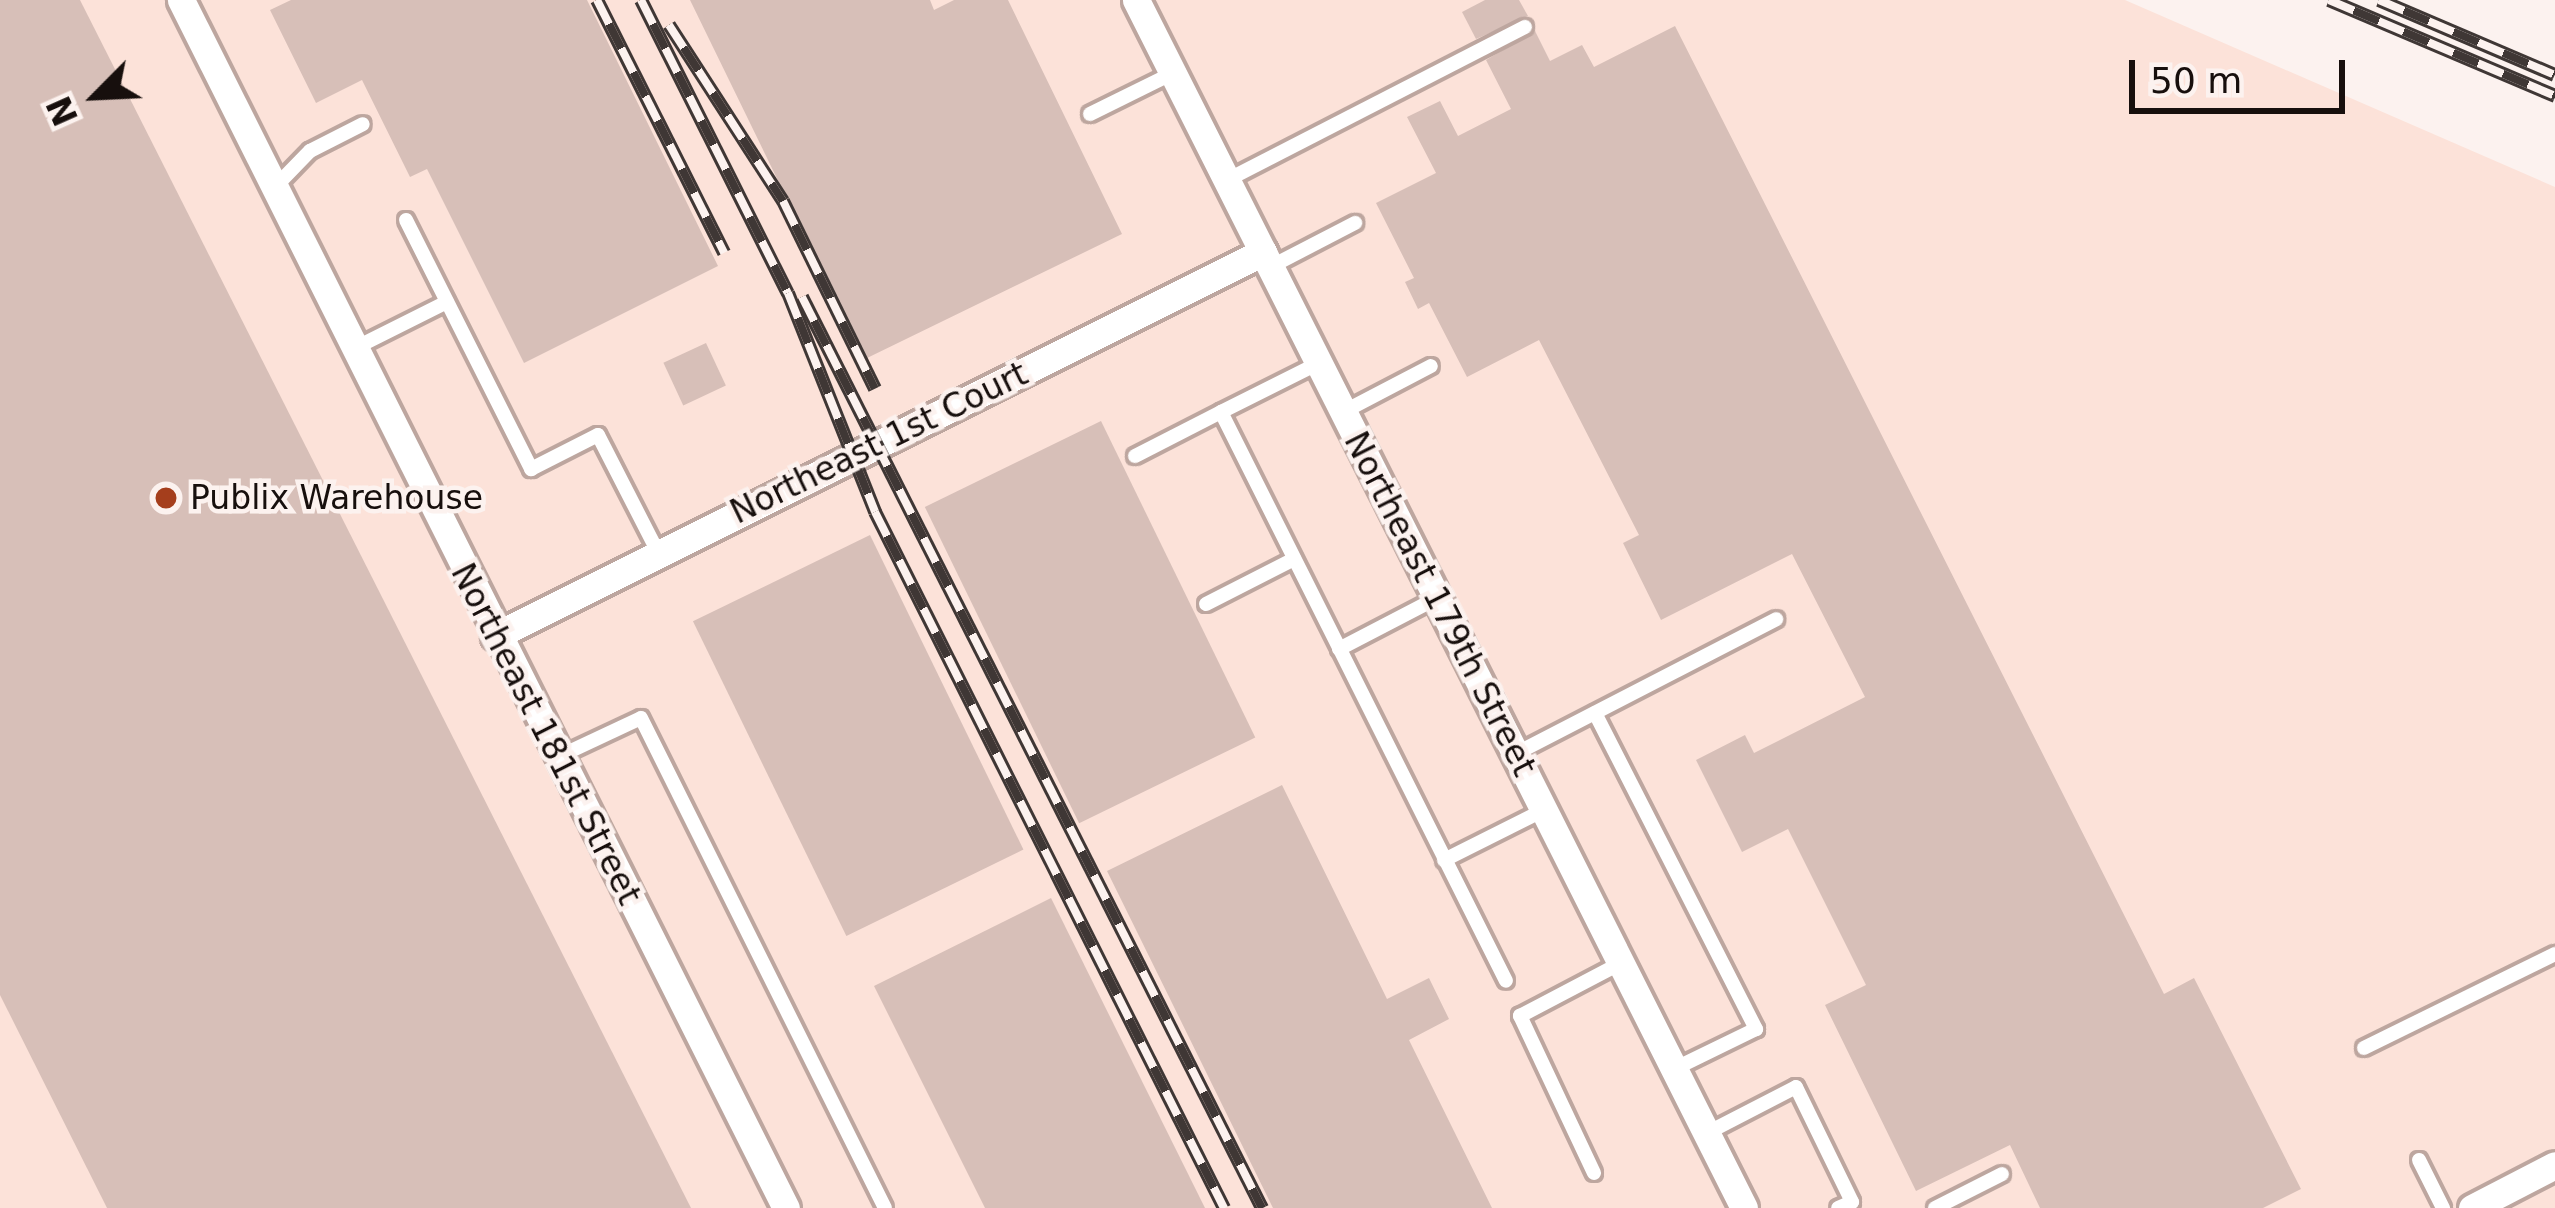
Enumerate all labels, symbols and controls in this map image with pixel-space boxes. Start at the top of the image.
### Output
north arrow [36,36,156,156]
scale bar [2135,36,2351,110]
text: 50 m [2150,60,2242,101]
text: N [39,90,86,131]
street label: Northeast 1st Court [724,354,1034,532]
street label: Northeast 179th Street [1336,425,1544,783]
place label: Publix Warehouse [190,478,483,518]
marker: Publix Warehouse [153,485,179,511]
street label: Northeast 181st Street [443,557,649,911]

